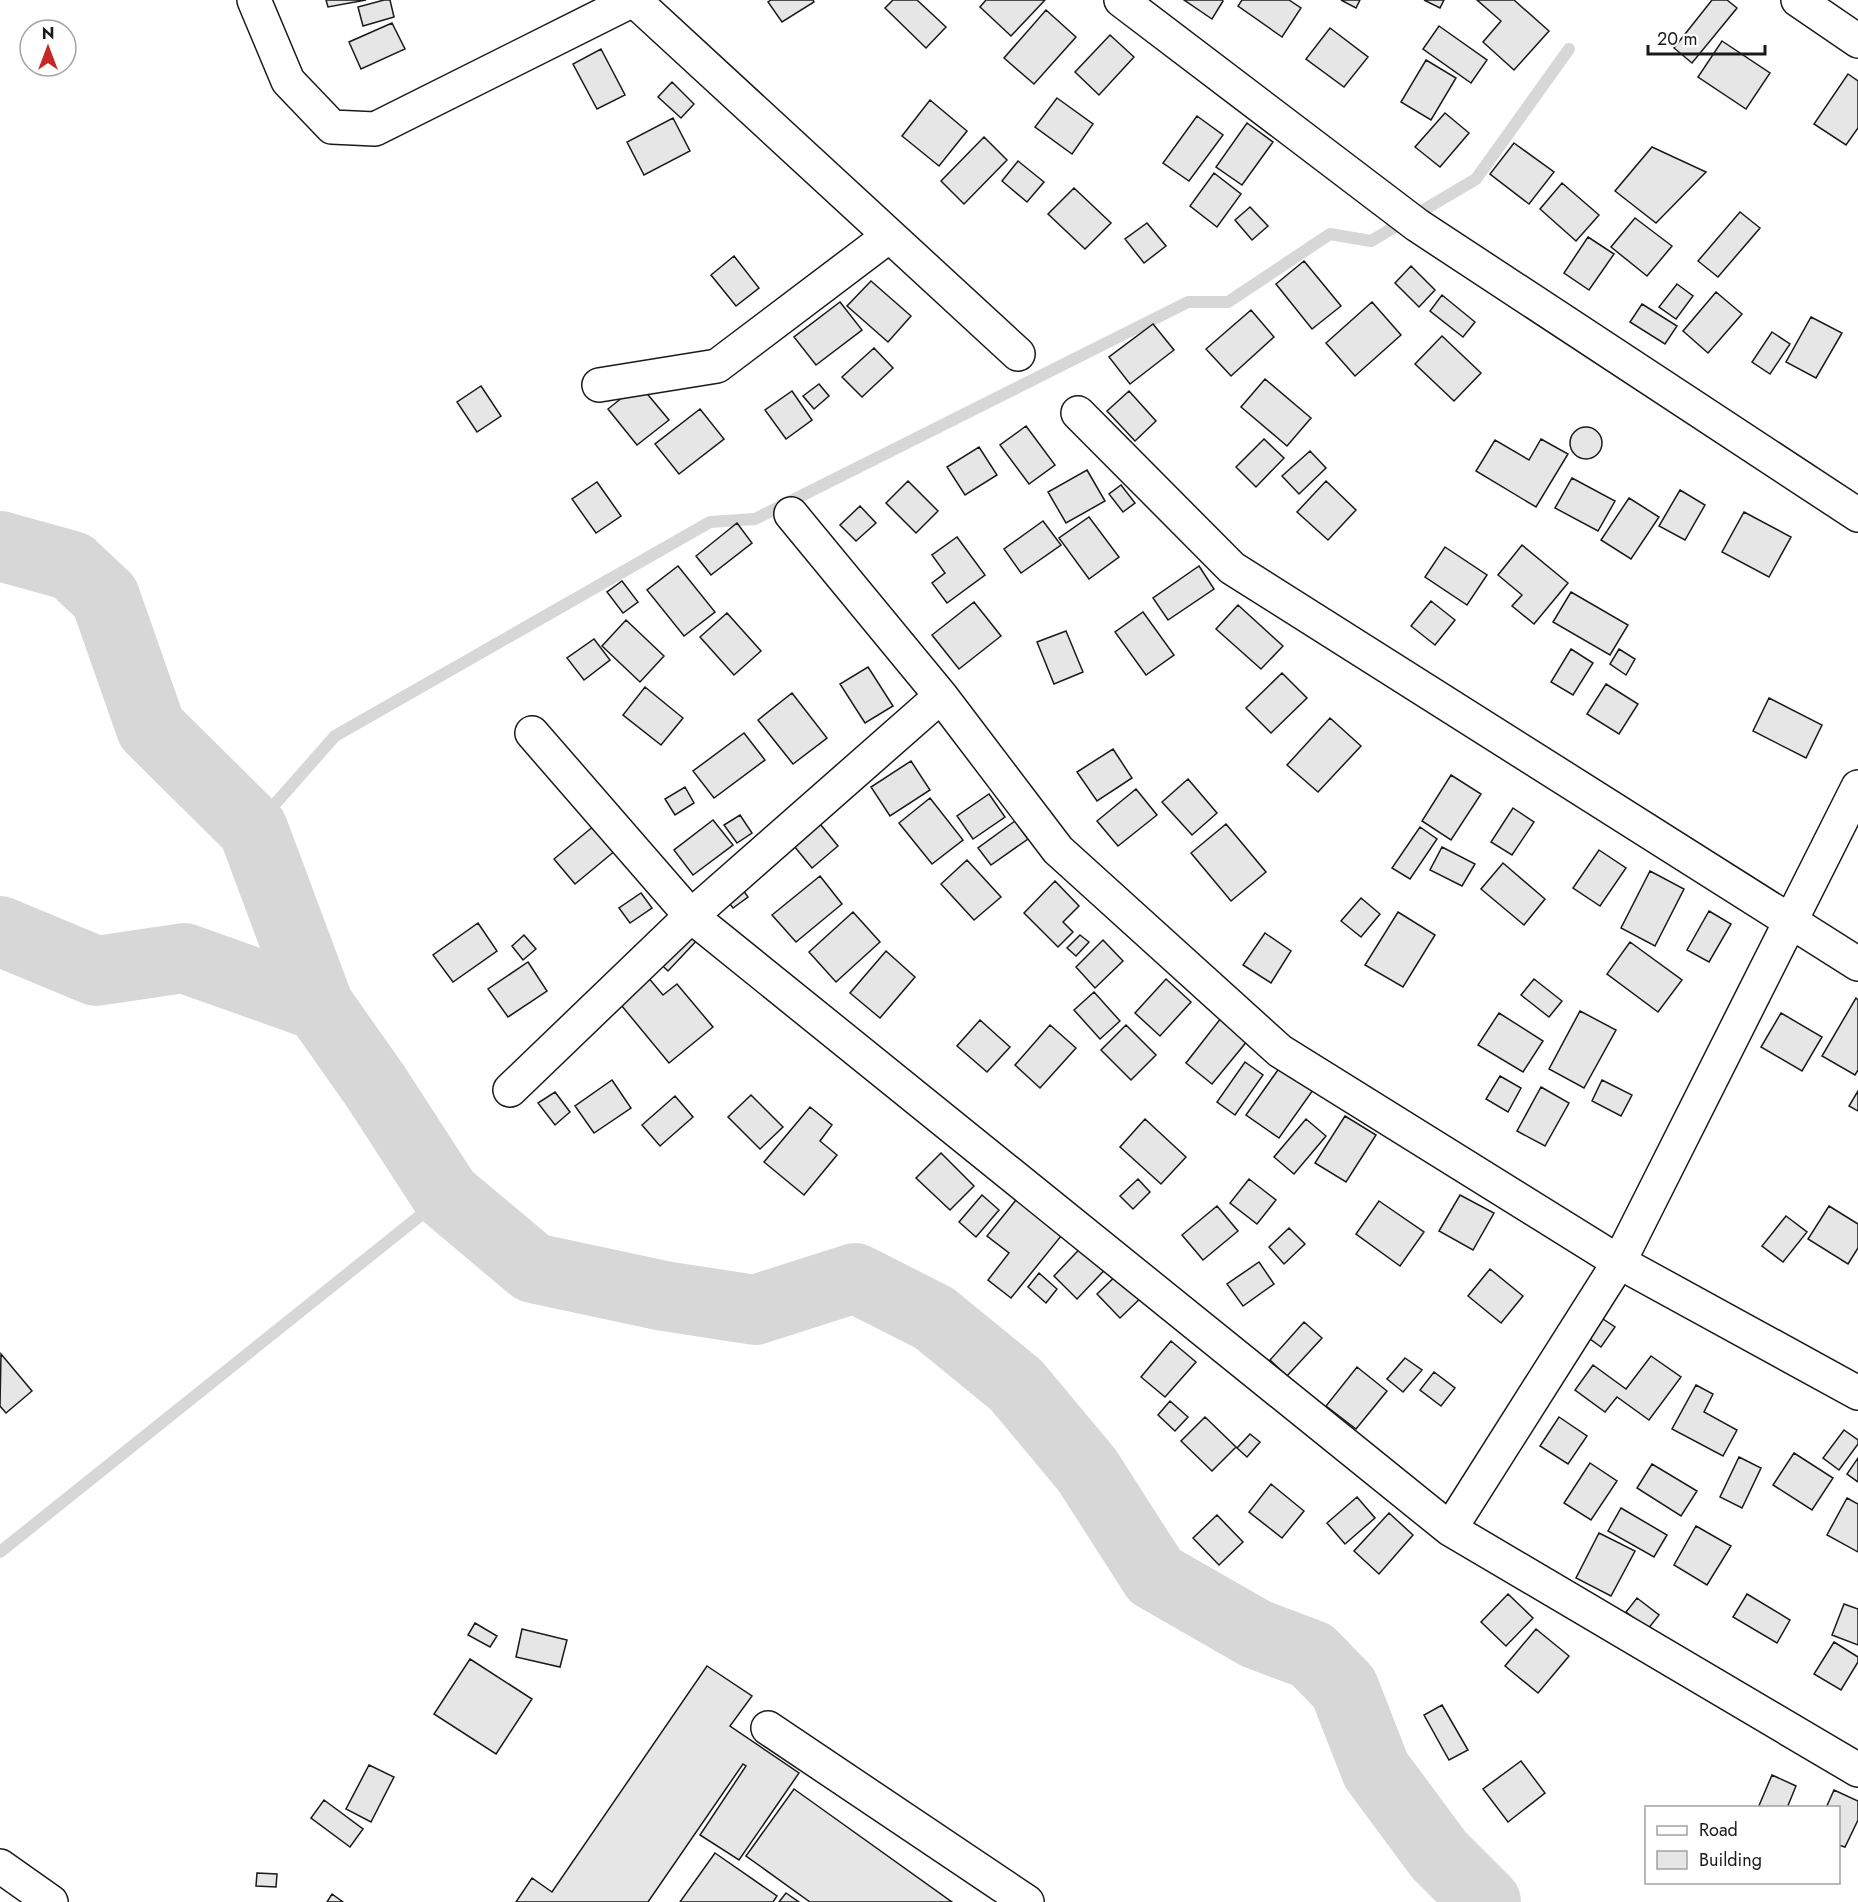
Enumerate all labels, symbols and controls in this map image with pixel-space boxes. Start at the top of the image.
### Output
north arrow [18,18,78,78]
scale bar [1648,18,1765,56]
text: N [42,22,54,45]
text: 20 m [1657,26,1697,52]
legend [1645,1806,1840,1884]
text: Road [1699,1817,1738,1843]
text: Building [1699,1847,1762,1873]

